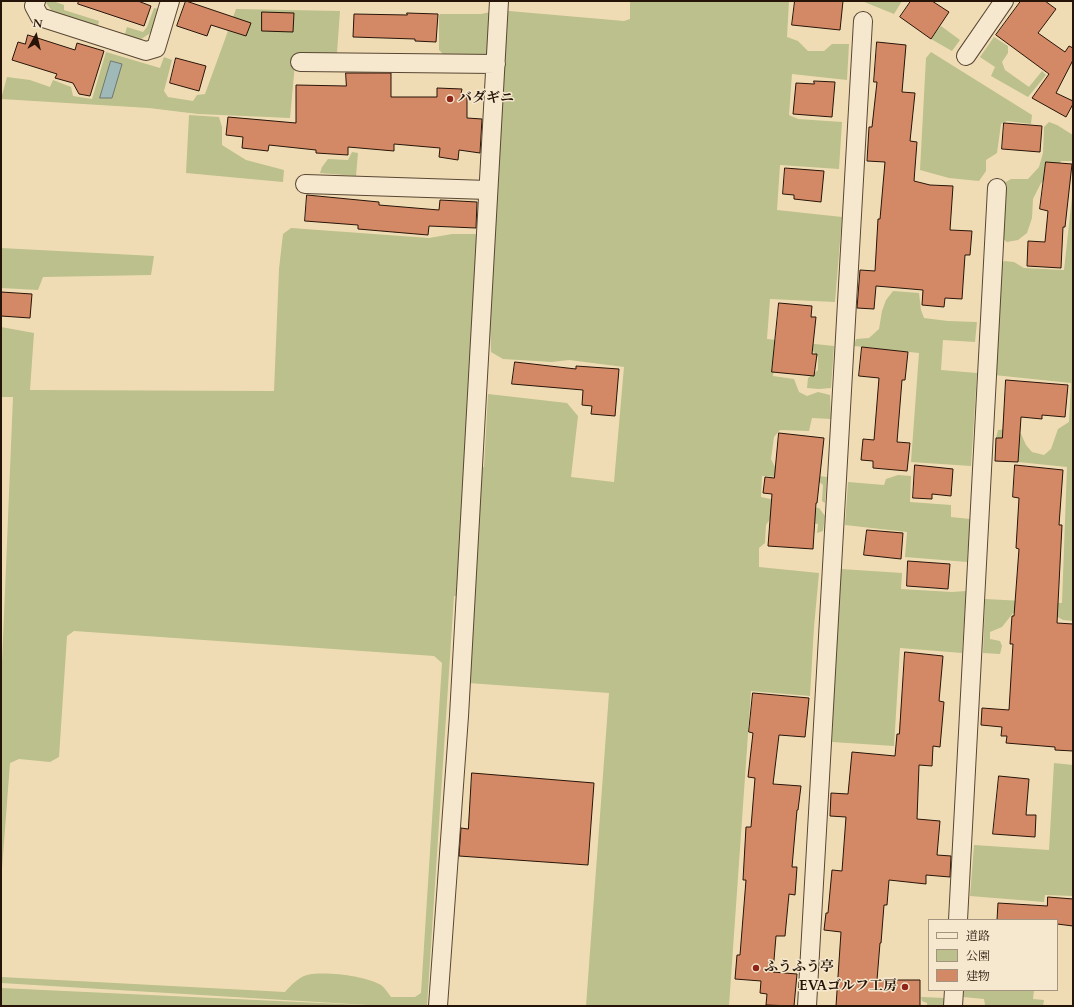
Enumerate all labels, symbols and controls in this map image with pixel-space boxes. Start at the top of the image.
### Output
north arrow [16,16,56,56]
text: N [32,16,44,32]
place label: バダギニ [458,91,514,107]
marker: バダギニ [445,94,455,104]
legend [928,919,1058,991]
text: 道路 [966,928,990,944]
text: 公園 [966,948,990,964]
place label: ふうふう亭 [764,960,834,976]
marker: ふうふう亭 [751,963,761,973]
text: 建物 [966,968,990,984]
place label: EVAゴルフ工房 [799,979,897,995]
marker: EVAゴルフ工房 [900,982,910,992]

